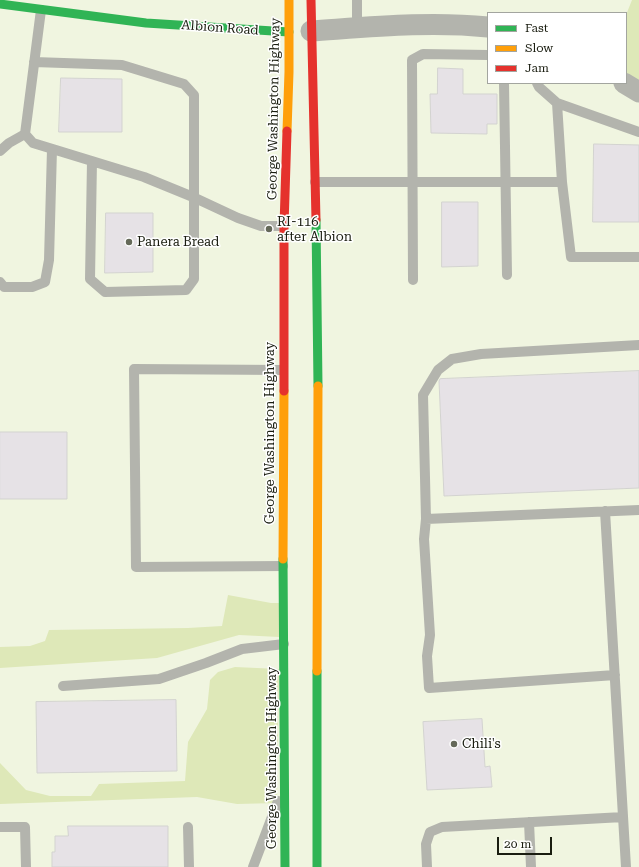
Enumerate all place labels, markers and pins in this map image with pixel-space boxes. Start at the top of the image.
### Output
place label: RI-116 after Albion [277,214,352,245]
marker: RI-116 after Albion [264,224,274,234]
place label: Panera Bread [137,234,219,250]
marker: Panera Bread [124,237,134,247]
place label: Chili's [462,736,501,752]
marker: Chili's [449,739,459,749]

